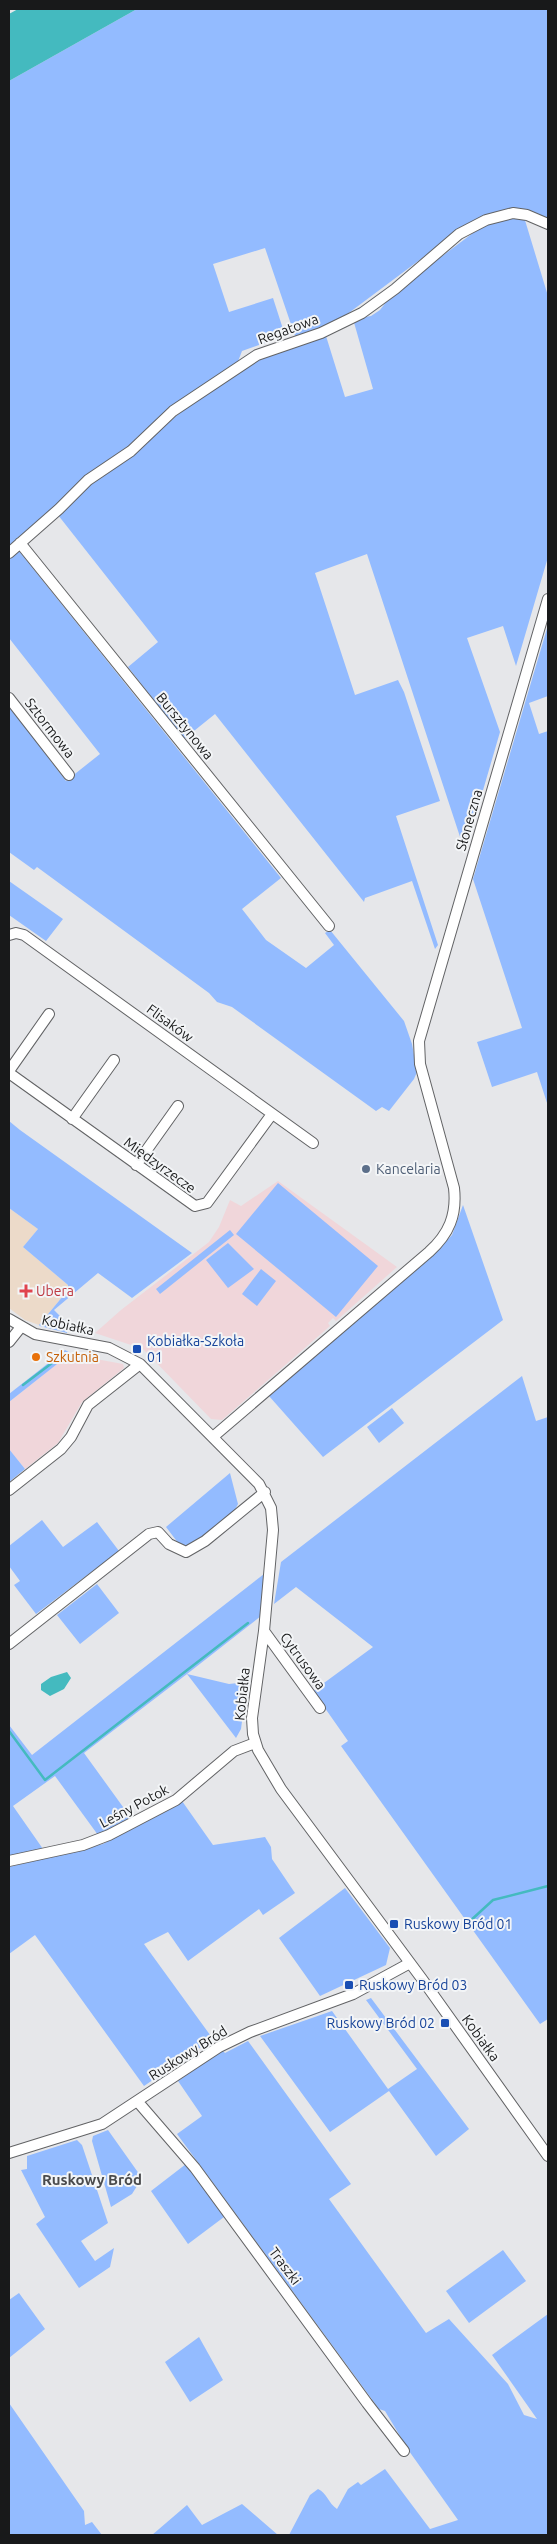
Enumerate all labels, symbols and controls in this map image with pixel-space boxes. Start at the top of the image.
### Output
street label: Regatowa [255,311,321,347]
street label: Bursztynowa [153,689,217,763]
street label: Sztormowa [22,695,78,761]
street label: Słoneczna [453,787,485,853]
street label: Flisaków [144,1001,196,1045]
street label: Międzyrzecze [121,1134,199,1196]
place label: Kancelaria [376,1161,441,1177]
marker: Kancelaria [360,1163,372,1175]
place label: Ubera [36,1283,74,1299]
marker: Ubera [20,1285,32,1297]
street label: Kobiałka [40,1312,96,1338]
place label: Kobiałka-Szkoła 01 [147,1333,244,1365]
marker: Kobiałka-Szkoła 01 [131,1343,143,1355]
place label: Szkutnia [46,1349,99,1365]
marker: Szkutnia [30,1351,42,1363]
street label: Cytrusowa [277,1629,329,1693]
street label: Kobiałka [231,1667,253,1721]
street label: Leśny Potok [97,1781,171,1831]
place label: Ruskowy Bród 01 [404,1916,512,1932]
marker: Ruskowy Bród 01 [388,1918,400,1930]
place label: Ruskowy Bród 03 [359,1977,467,1993]
marker: Ruskowy Bród 03 [343,1979,355,1991]
street label: Kobiałka [459,2012,503,2064]
place label: Ruskowy Bród 02 [327,2015,435,2031]
marker: Ruskowy Bród 02 [439,2017,451,2029]
street label: Ruskowy Bród [146,2023,230,2083]
district label: Ruskowy Bród [42,2171,142,2188]
street label: Traszki [266,2244,304,2288]

